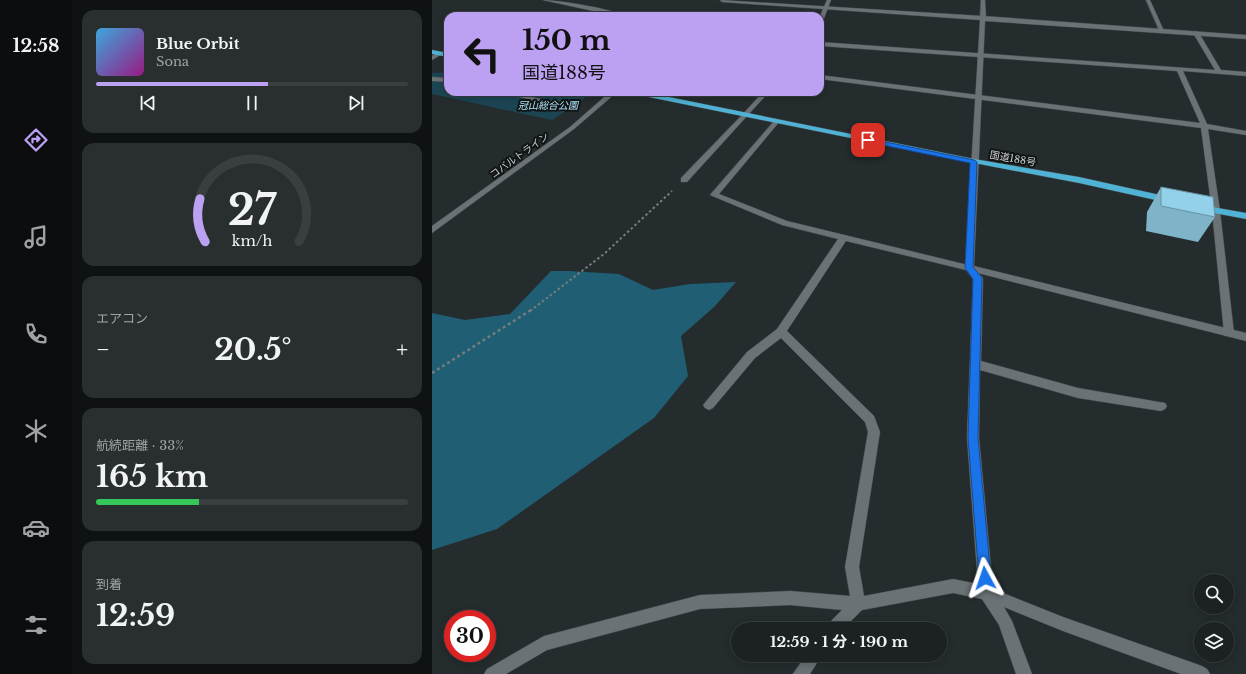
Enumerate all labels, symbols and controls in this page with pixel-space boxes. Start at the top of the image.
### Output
text: 150 m [522,23,610,58]
icon: left [456,28,508,80]
text: Blue Orbit [156,34,239,53]
text: 12:58 [13,35,59,57]
text: Sona [156,53,189,70]
text: 国道188号 [522,62,606,84]
icon: previous [137,92,159,114]
icon: pause [241,92,263,114]
icon: next [345,92,367,114]
park label: 冠山総合公園 [518,99,580,112]
pin [851,123,885,157]
icon: directions [22,126,50,154]
icon: arrive [857,129,879,151]
street label: コバルトライン [487,130,551,181]
street label: 国道188号 [989,148,1037,169]
text: 27 [228,185,277,236]
icon: music [22,223,50,251]
text: km/h [232,232,272,250]
text: エアコン [96,310,148,327]
icon: phone [22,320,50,348]
text: 20.5° [214,331,292,368]
text: − [96,336,110,363]
text: + [396,336,408,363]
icon: climate [22,417,50,445]
text: 航続距離 · 33% [96,437,184,454]
text: 165 km [96,458,208,495]
icon: car [22,514,50,542]
position arrow [964,557,1006,599]
map controls [1194,574,1234,662]
button: search [1194,574,1234,614]
text: 到着 [96,576,122,593]
text: 12:59 [96,597,175,634]
speed limit sign: 30 [444,610,496,662]
icon: filters [22,611,50,639]
button: layers [1194,622,1234,662]
text: 12:59 · 1 分 · 190 m [770,632,908,651]

